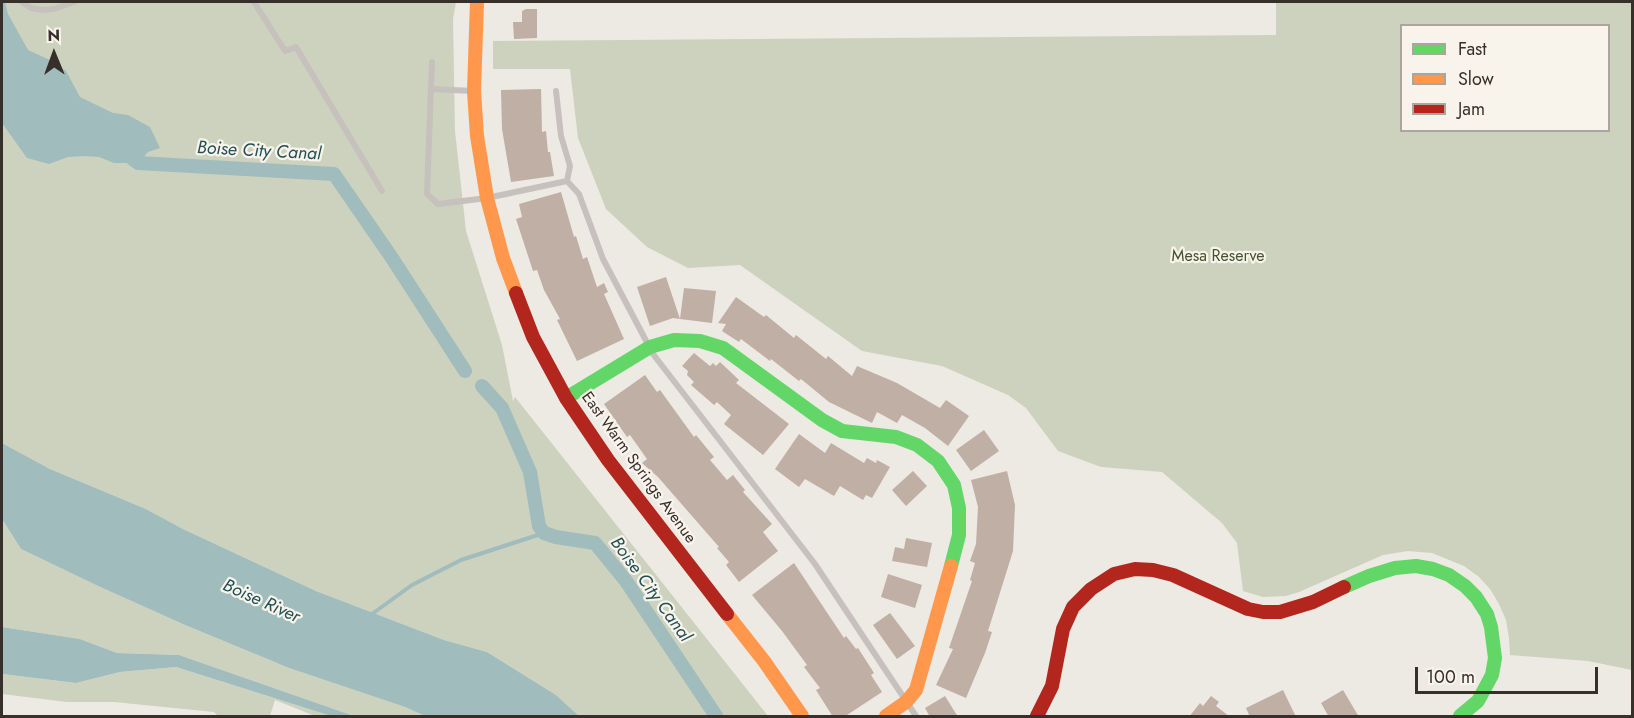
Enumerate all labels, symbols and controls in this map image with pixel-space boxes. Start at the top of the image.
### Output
north arrow [24,24,84,84]
text: N [47,24,60,47]
legend [1400,24,1610,132]
text: Fast [1458,36,1487,62]
text: Slow [1458,66,1494,92]
text: Jam [1458,96,1485,122]
water label: Boise City Canal [196,138,322,166]
park label: Mesa Reserve [1171,247,1265,267]
street label: East Warm Springs Avenue [577,389,699,547]
water label: Boise City Canal [605,533,695,647]
water label: Boise River [219,575,303,629]
scale bar [1418,655,1601,693]
text: 100 m [1426,664,1475,690]

